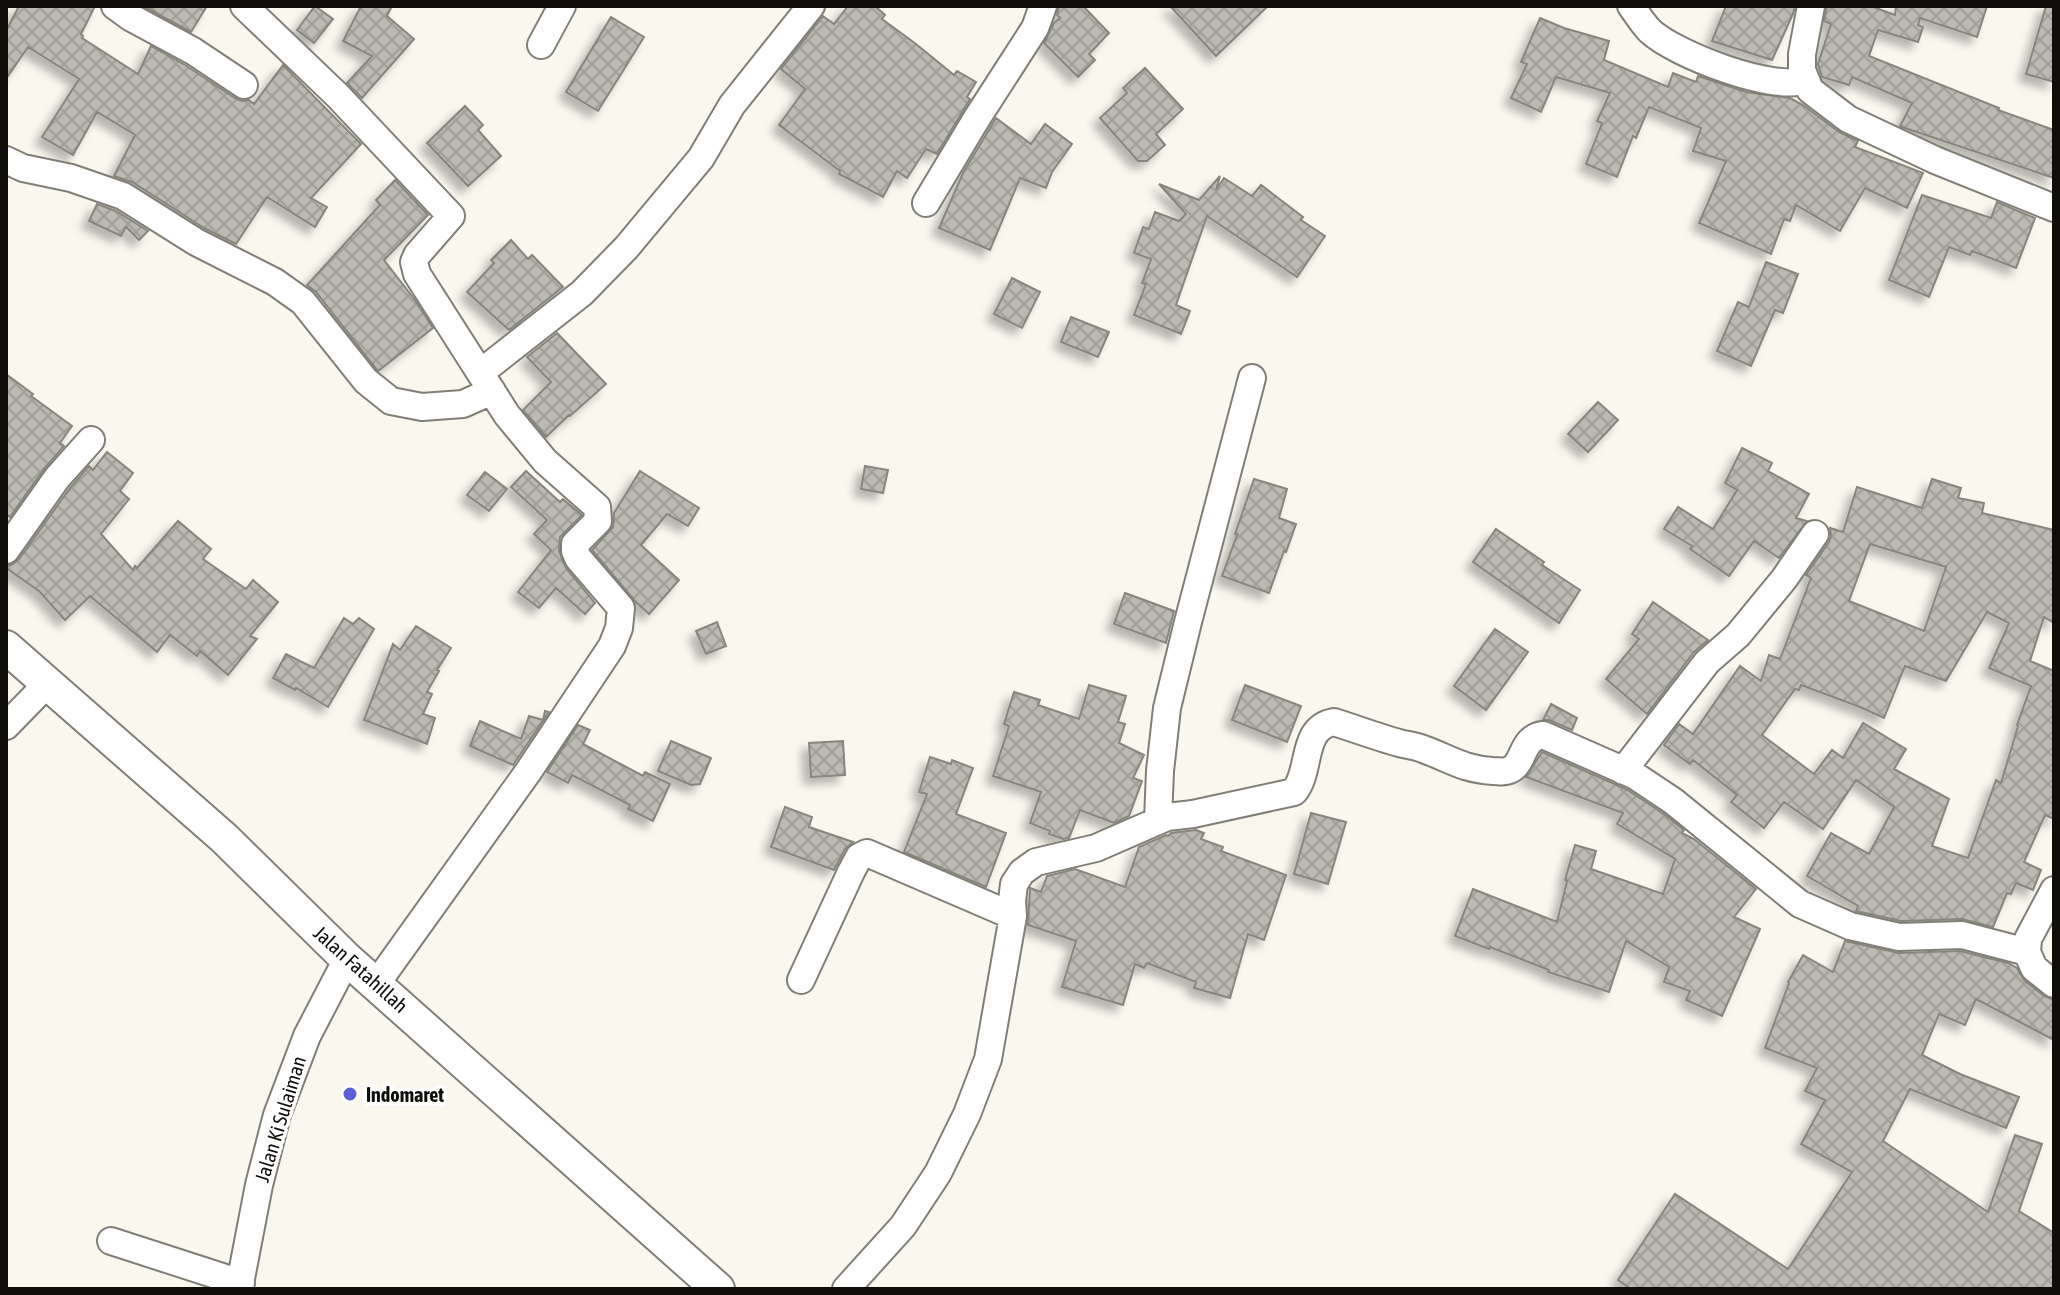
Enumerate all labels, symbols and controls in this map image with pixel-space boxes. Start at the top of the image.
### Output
street label: Jalan Fatahillah [309,921,413,1017]
street label: Jalan Ki Sulaiman [250,1053,310,1185]
place label: Indomaret [366,1083,444,1106]
marker: Indomaret [341,1085,359,1103]

